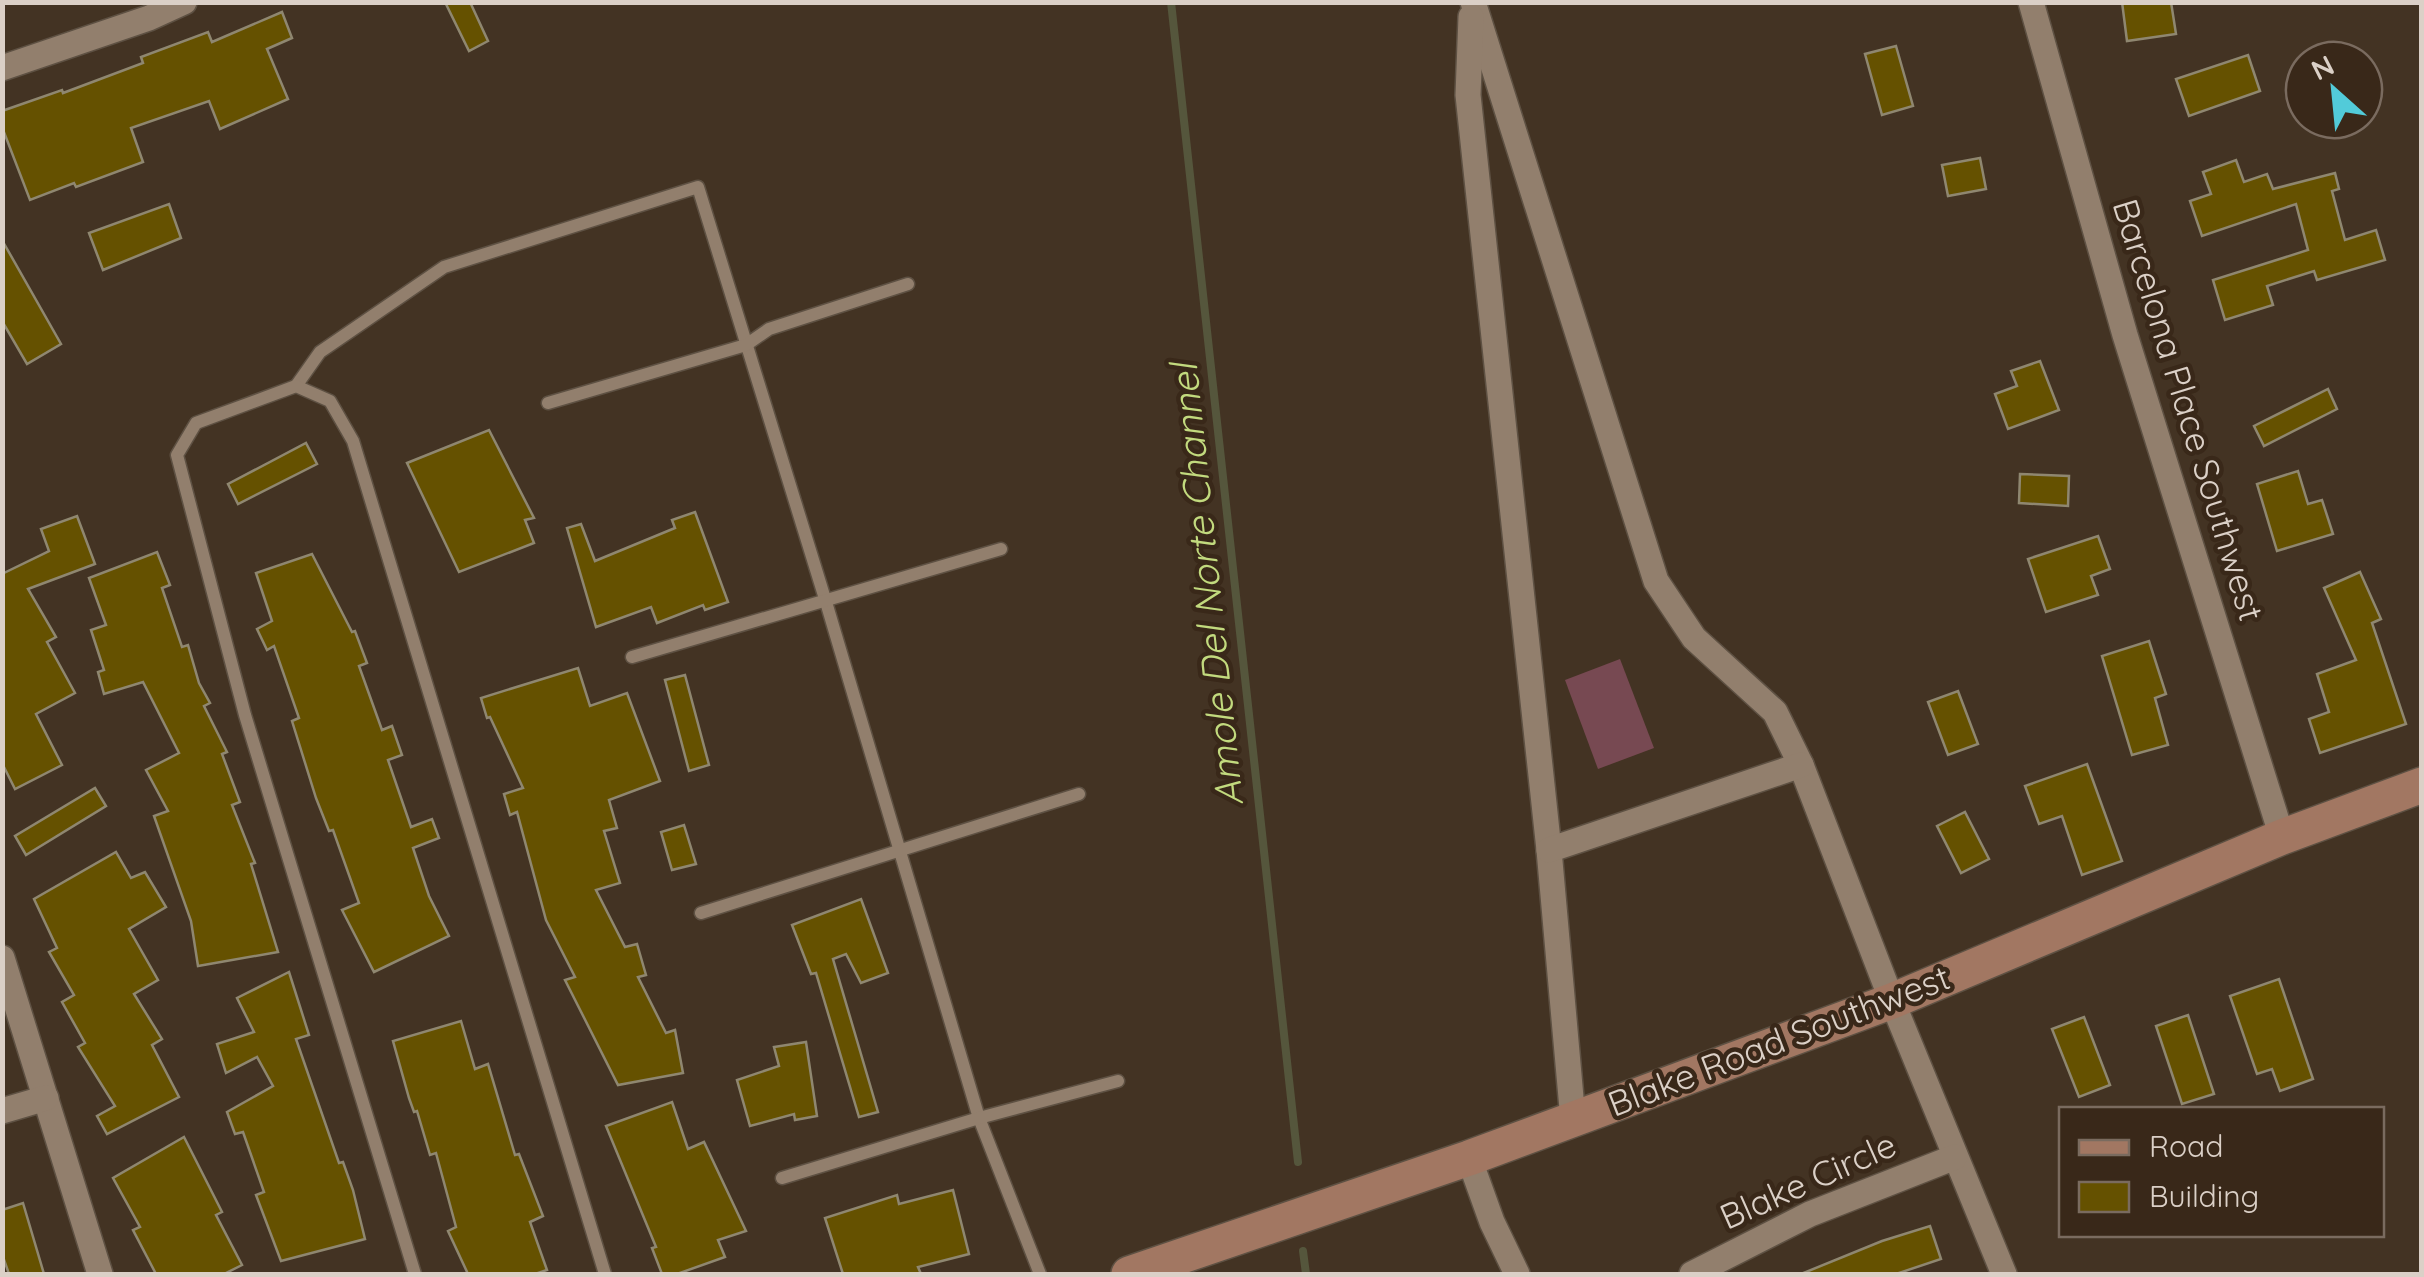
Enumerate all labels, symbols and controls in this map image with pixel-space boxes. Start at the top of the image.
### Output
north arrow [2284,40,2384,140]
text: N [2305,47,2340,88]
street label: Barcelona Place Southwest [2104,193,2274,626]
water label: Amole Del Norte Channel [1158,358,1253,808]
street label: Blake Road Southwest [1602,955,1956,1126]
legend [2059,1107,2384,1237]
street label: Blake Circle [1713,1122,1902,1238]
text: Road [2149,1127,2223,1165]
text: Building [2149,1177,2259,1215]

